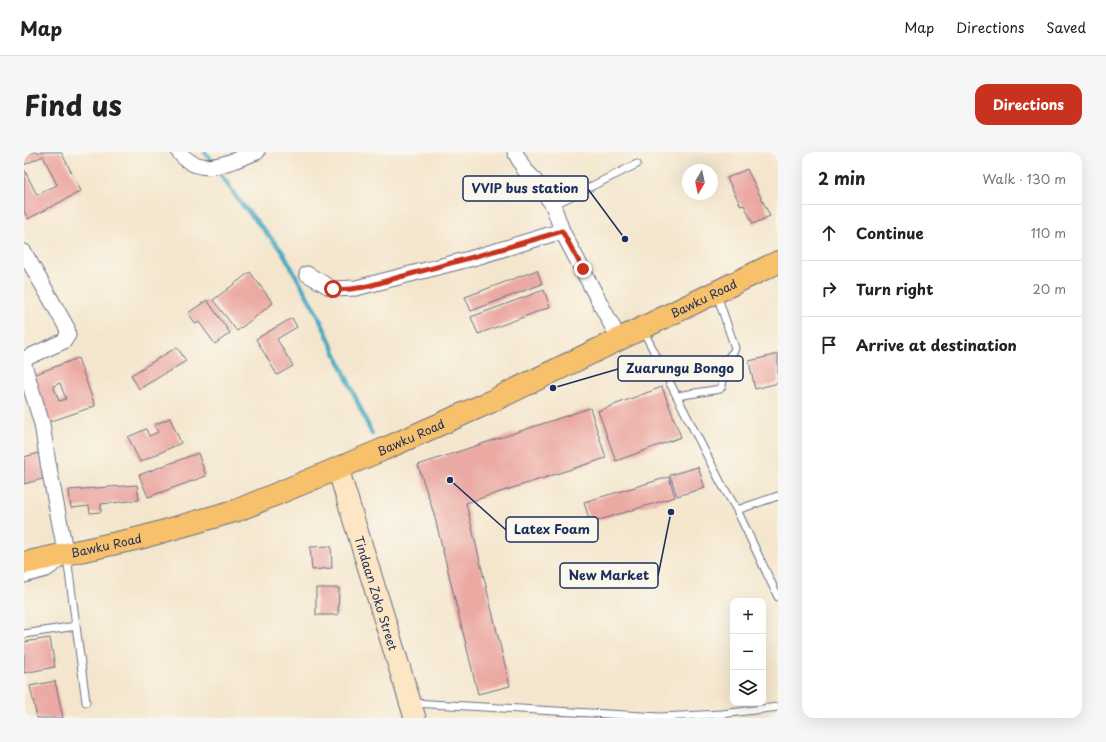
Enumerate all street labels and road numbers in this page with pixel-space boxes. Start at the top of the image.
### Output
street label: Bawku Road [667,274,740,322]
street label: Bawku Road [374,414,447,460]
street label: Bawku Road [69,529,143,562]
street label: Tindaan Zoko Street [350,534,403,653]

